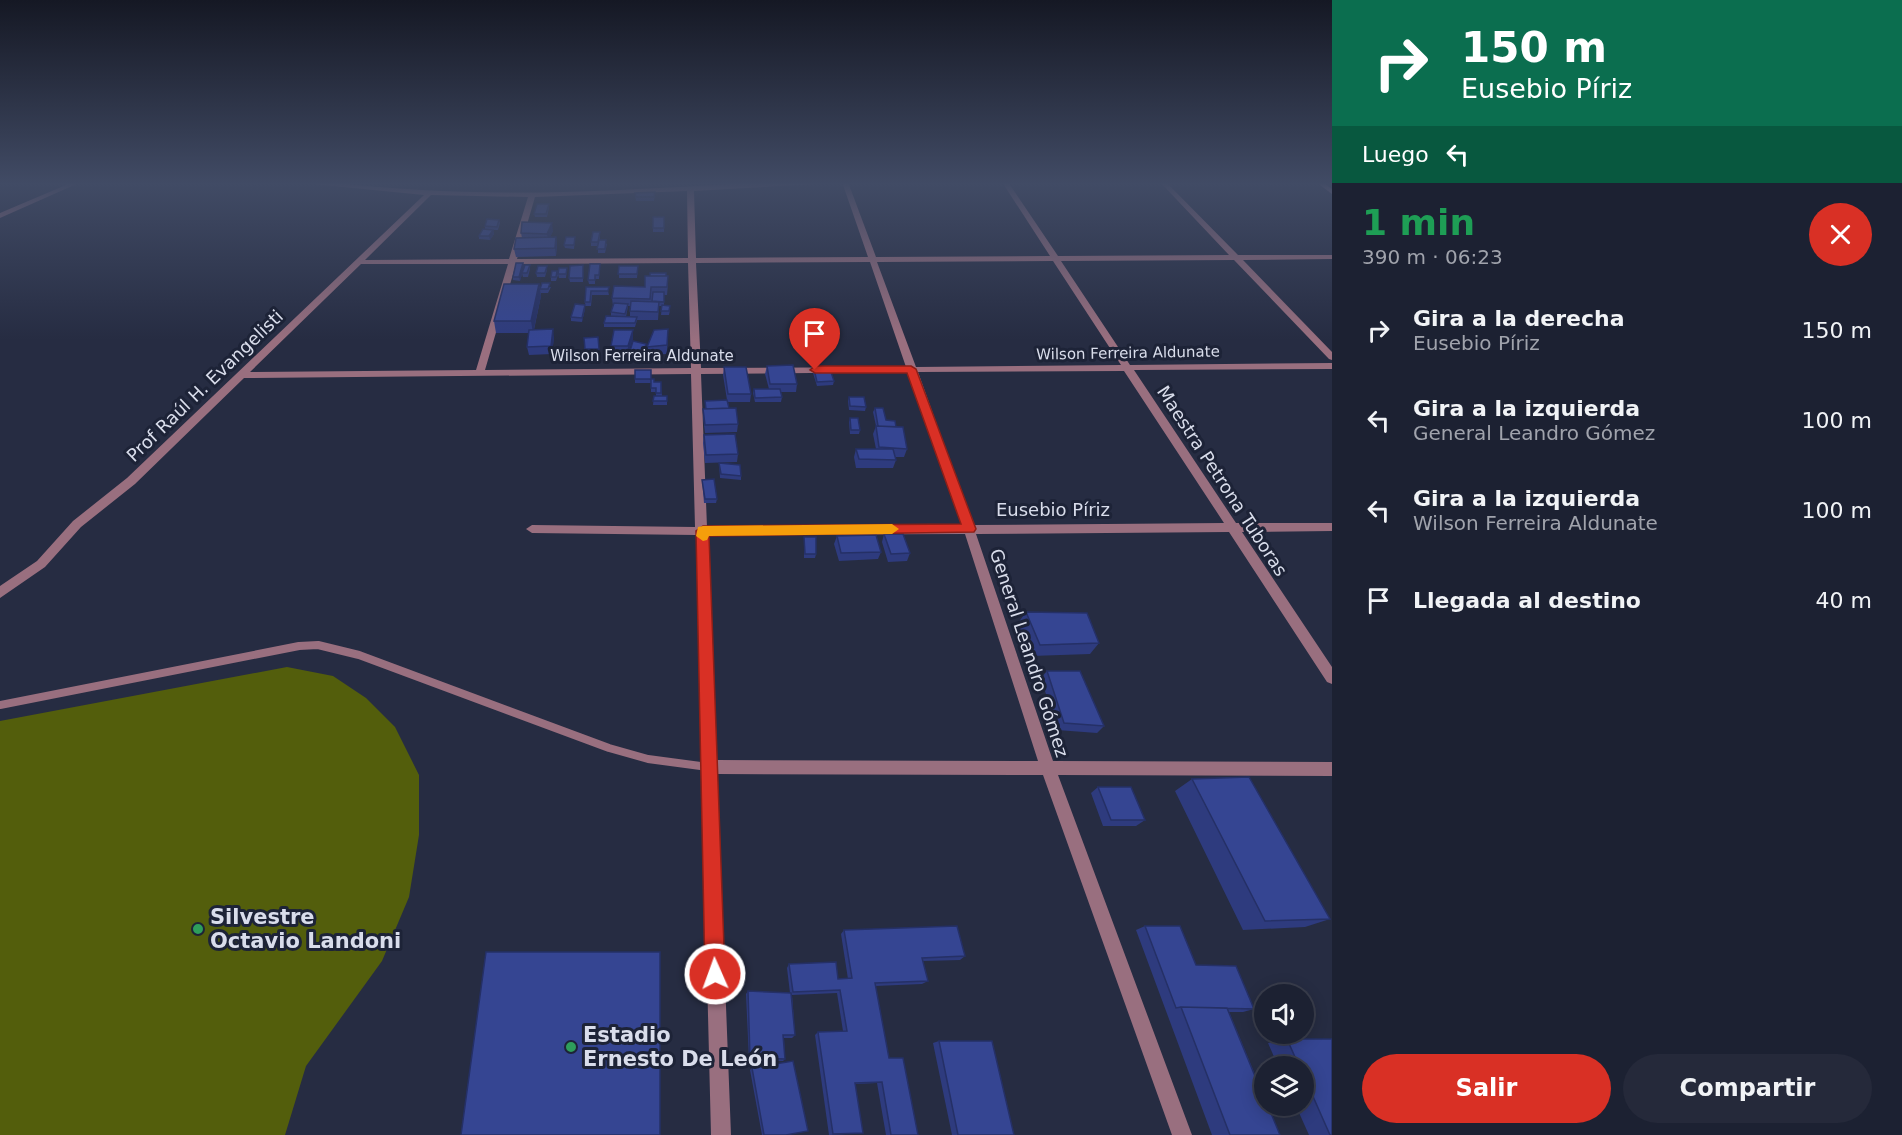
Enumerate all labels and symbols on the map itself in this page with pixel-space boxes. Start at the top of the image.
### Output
street label: Prof Raúl H. Evangelisti [122,306,287,466]
pin [789,308,840,370]
street label: Wilson Ferreira Aldunate [1036,342,1220,364]
street label: Wilson Ferreira Aldunate [550,347,734,365]
street label: Maestra Petrona Tuboras [1153,382,1292,580]
street label: Eusebio Píriz [996,499,1110,520]
street label: General Leandro Gómez [986,546,1073,760]
place label: Silvestre Octavio Landoni [210,905,401,953]
marker: Silvestre Octavio Landoni [191,922,205,936]
position arrow [683,942,747,1006]
place label: Estadio Ernesto De León [583,1023,777,1071]
marker: Estadio Ernesto De León [564,1040,578,1054]

